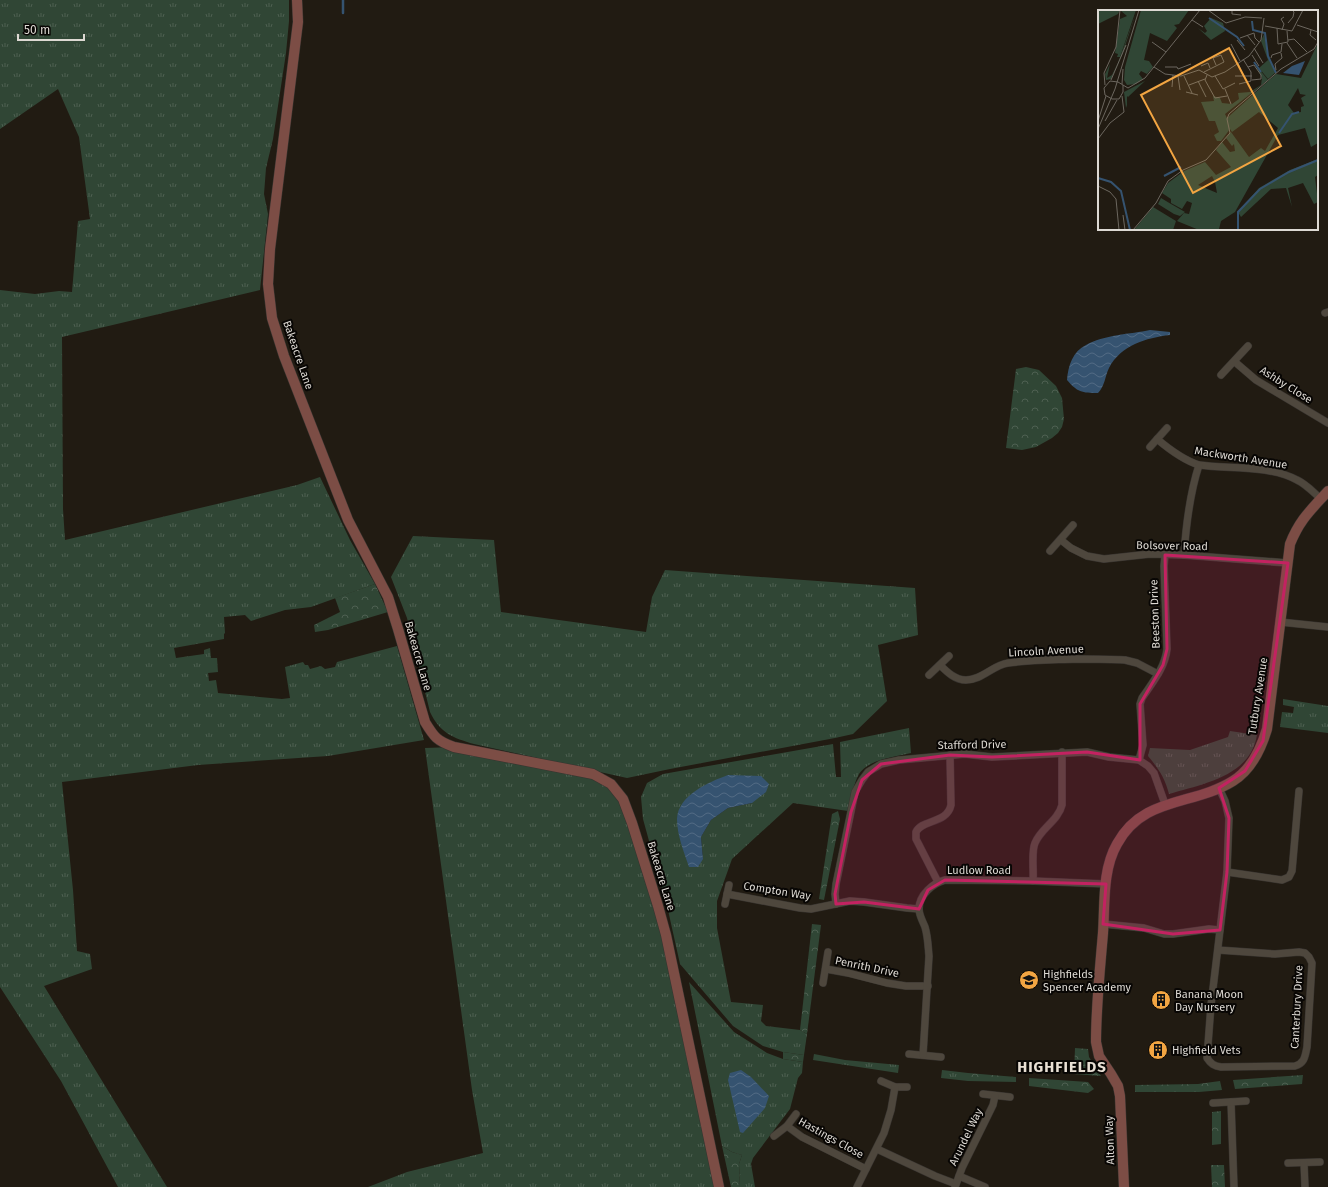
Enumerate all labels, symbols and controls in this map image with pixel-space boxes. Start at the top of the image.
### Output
inset map [1098,10,1318,230]
scale bar [18,16,84,42]
text: 50 m [24,23,50,37]
street label: Bakeacre Lane [280,319,316,391]
street label: Ashby Close [1257,364,1315,406]
street label: Mackworth Avenue [1194,444,1288,472]
street label: Bolsover Road [1136,539,1208,553]
street label: Beeston Drive [1147,579,1163,649]
street label: Bakeacre Lane [402,620,434,692]
street label: Lincoln Avenue [1008,643,1084,659]
street label: Tutbury Avenue [1246,657,1270,735]
street label: Stafford Drive [938,738,1006,752]
street label: Bakeacre Lane [644,840,678,912]
street label: Ludlow Road [947,864,1011,877]
street label: Compton Way [742,879,812,903]
street label: Penrith Drive [834,954,900,980]
street label: Canterbury Drive [1288,965,1306,1049]
place label: Highfields Spencer Academy [1043,968,1132,994]
school or university icon: Highfields Spencer Academy [1018,969,1040,991]
place label: Banana Moon Day Nursery [1175,988,1243,1014]
building icon: Banana Moon Day Nursery [1150,989,1172,1011]
building icon: Highfield Vets [1147,1039,1169,1061]
place label: Highfield Vets [1172,1044,1241,1057]
district label: HIGHFIELDS [1017,1058,1107,1076]
street label: Arundel Way [947,1106,986,1168]
street label: Hastings Close [796,1115,866,1161]
street label: Alton Way [1103,1115,1117,1165]

